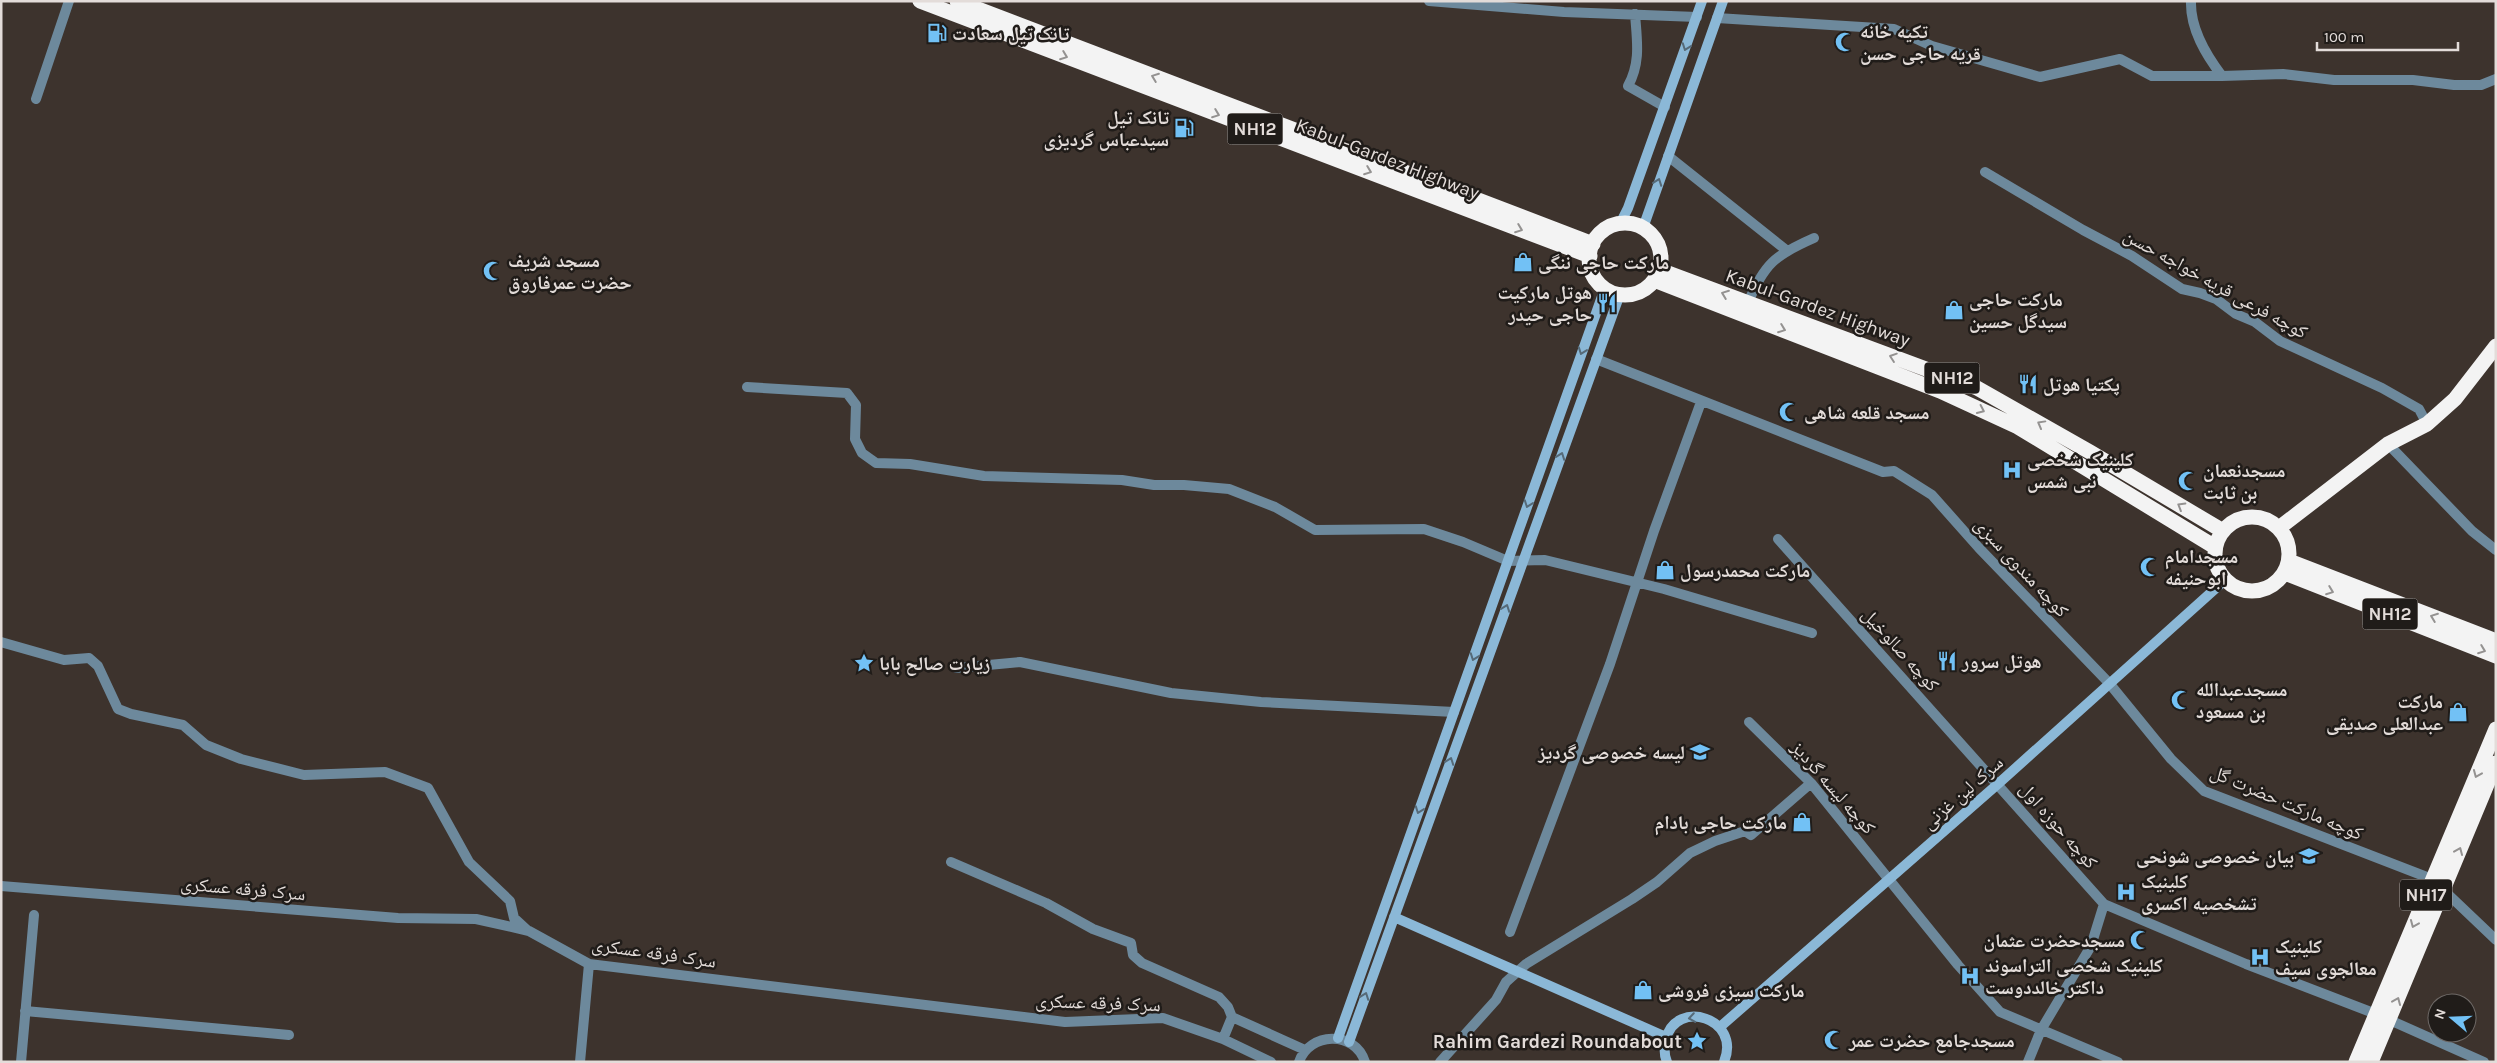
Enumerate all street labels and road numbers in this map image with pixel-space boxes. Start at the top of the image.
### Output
road number: NH12 [1228,114,1282,144]
street label: Kabul-Gardez Highway [1293,114,1482,204]
street label: کوچه فرعی قریه خواجه حسن [2120,224,2311,344]
street label: Kabul-Gardez Highway [1723,264,1913,352]
road number: NH12 [1924,362,1980,393]
street label: کوچه مندوی سبزی [1970,513,2073,622]
road number: NH12 [2362,598,2418,630]
street label: کوچه صالوخیل [1857,603,1944,696]
street label: کوچه لیسه گردیز [1786,736,1880,839]
street label: سرک لین غزنی [1918,751,2008,834]
street label: کوچه مارکت حضرت گل [2207,761,2366,845]
street label: کوچه حوزه اول [2015,778,2102,873]
street label: سرک فرقه عسکری [179,873,306,905]
road number: NH17 [2400,880,2452,910]
street label: سرک فرقه عسکری [590,933,718,973]
street label: سرک فرقه عسکری [1035,990,1161,1016]

